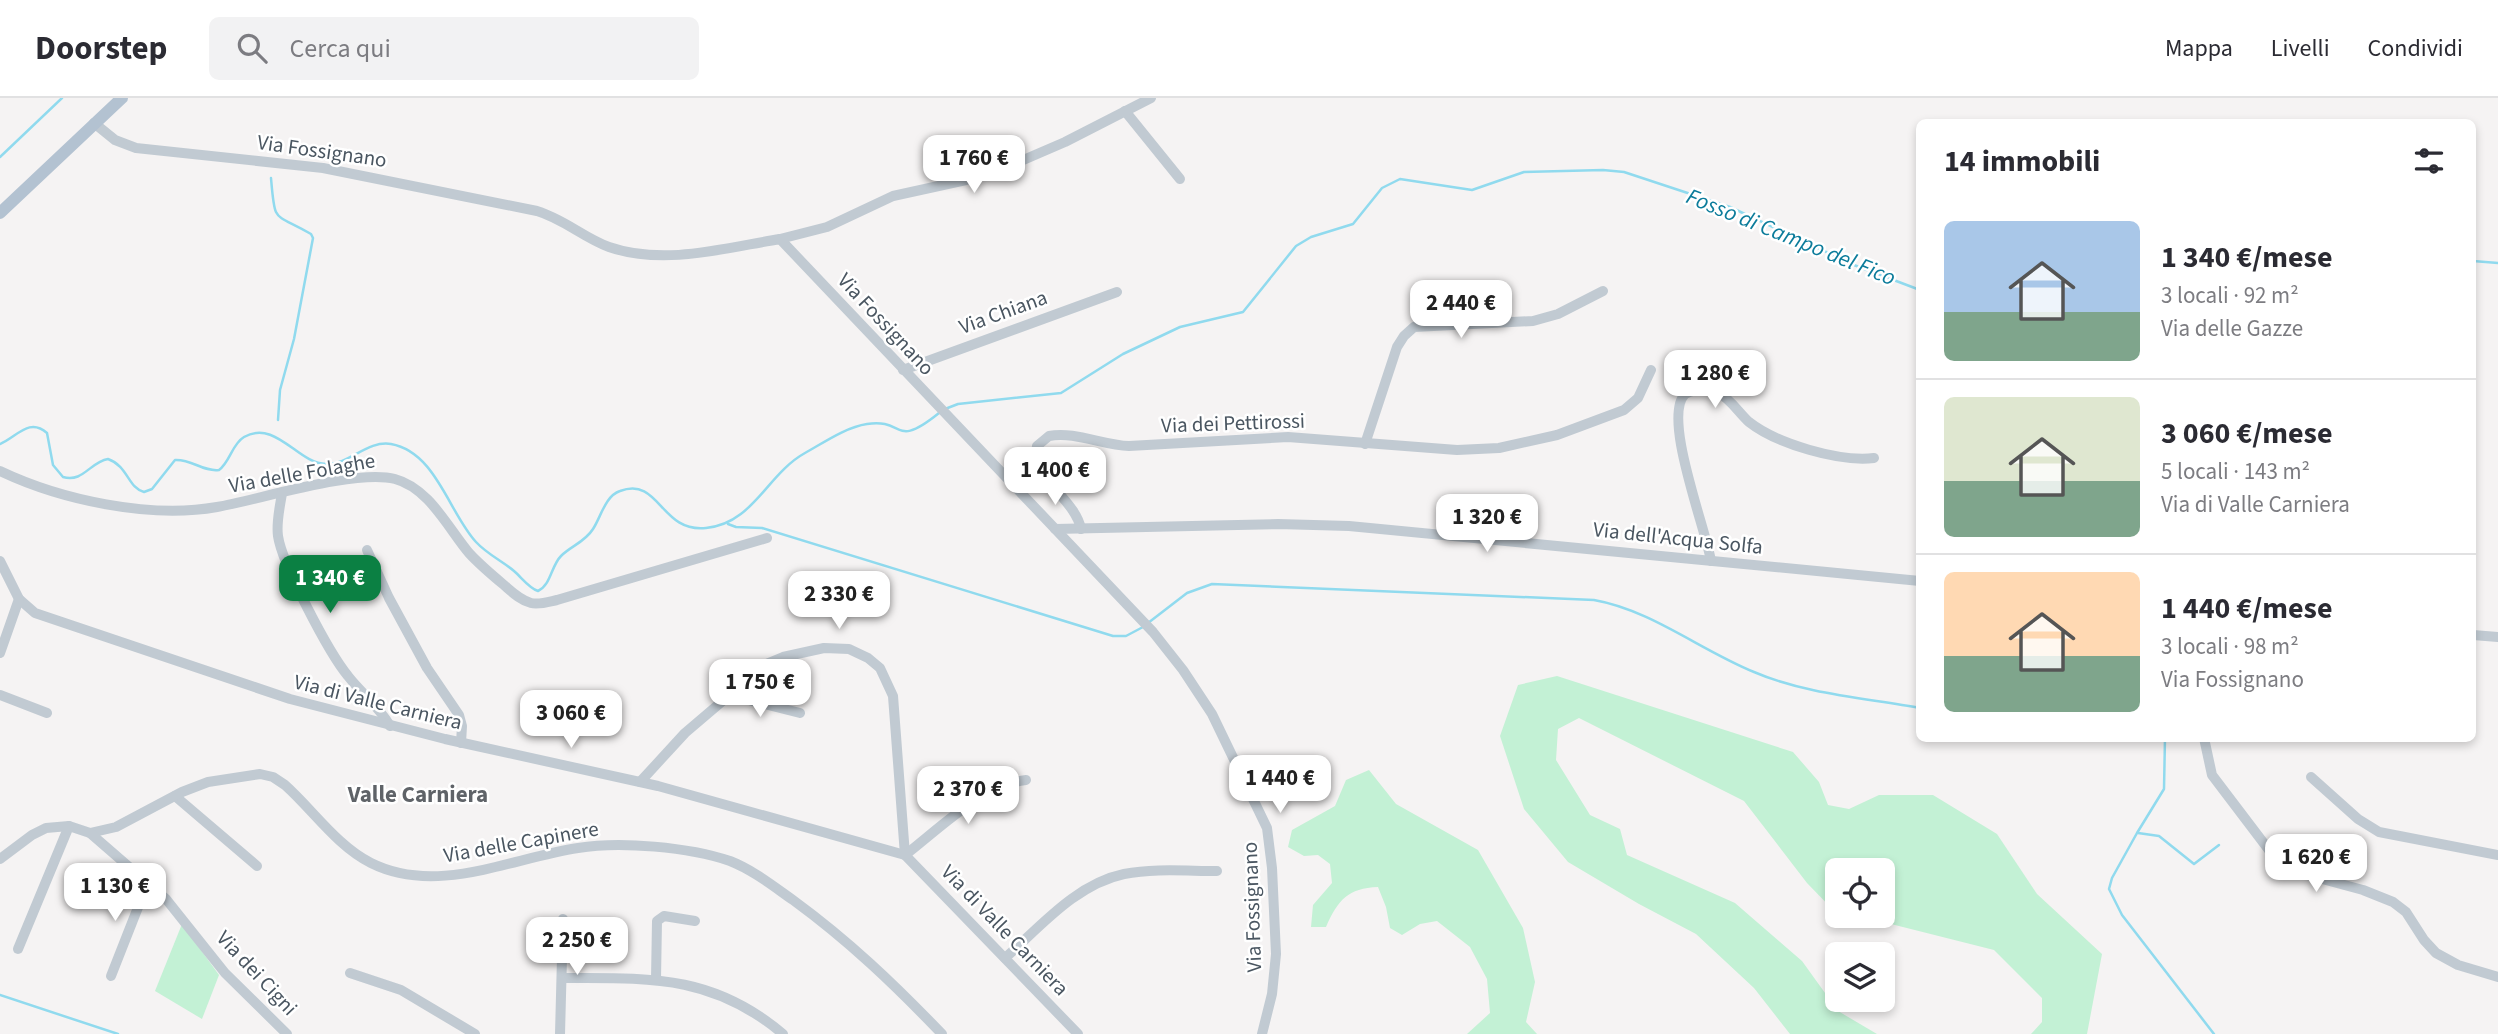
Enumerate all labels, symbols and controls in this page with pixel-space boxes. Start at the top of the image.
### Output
search box [209,17,699,80]
text: Doorstep [35,25,167,72]
icon: search [233,29,271,67]
text: Cerca qui [289,30,391,67]
text: Mappa [2165,31,2233,66]
text: Livelli [2271,31,2330,66]
text: Condividi [2368,31,2463,66]
street label: Via Fossignano [255,127,389,175]
pin: 1 760 € [909,136,1039,195]
text: 14 immobili [1944,140,2100,183]
text: 1 760 € [939,141,1009,174]
icon: filters [2410,142,2448,180]
water label: Fosso di Campo del Fico [1681,180,1901,294]
text: 1 340 €/mese [2161,236,2332,279]
icon: home [2000,249,2084,333]
street label: Via Fossignano [831,266,941,382]
text: 3 locali · 92 m² [2161,279,2299,312]
pin: 2 440 € [1396,280,1526,340]
street label: Via Chiana [955,282,1051,342]
text: 2 440 € [1426,286,1496,319]
text: Via delle Gazze [2161,312,2303,345]
pin: 1 280 € [1650,350,1780,410]
text: 1 280 € [1680,356,1750,389]
street label: Via dei Pettirossi [1161,405,1305,441]
text: 3 060 €/mese [2161,412,2332,455]
icon: home [2000,425,2084,509]
street label: Via delle Folaghe [227,445,377,501]
pin: 1 400 € [990,448,1120,507]
text: 1 400 € [1020,453,1090,486]
text: 5 locali · 143 m² [2161,455,2310,488]
text: Via di Valle Carniera [2161,488,2350,521]
pin: 1 320 € [1422,494,1552,554]
text: 1 320 € [1452,500,1522,533]
street label: Via dell'Acqua Solfa [1592,514,1764,562]
pin: 1 340 € [265,556,395,615]
text: 1 340 € [295,561,365,594]
pin: 2 330 € [774,572,904,631]
text: 2 330 € [804,577,874,610]
text: 1 440 €/mese [2161,587,2332,630]
icon: home [2000,600,2084,684]
text: 3 locali · 98 m² [2161,630,2299,663]
pin: 1 750 € [695,660,825,719]
text: Via Fossignano [2161,663,2304,696]
text: 1 750 € [725,665,795,698]
street label: Via di Valle Carniera [291,667,465,737]
pin: 3 060 € [506,690,636,750]
text: 3 060 € [536,696,606,729]
pin: 1 440 € [1215,756,1345,815]
text: 1 440 € [1245,761,1315,794]
pin: 2 370 € [903,766,1033,826]
text: 2 370 € [933,772,1003,805]
district label: Valle Carniera [347,778,488,811]
street label: Via delle Capinere [441,814,601,870]
pin: 1 620 € [2251,834,2381,894]
text: 1 620 € [2281,840,2351,873]
street label: Via Fossignano [1235,841,1269,973]
street label: Via di Valle Carniera [934,858,1076,1002]
map controls [1825,858,1895,1012]
button: locate [1825,858,1895,928]
pin: 1 130 € [50,864,180,923]
text: 1 130 € [80,869,150,902]
pin: 2 250 € [512,918,642,977]
text: 2 250 € [542,923,612,956]
street label: Via dei Cigni [210,924,304,1022]
button: layers [1825,942,1895,1012]

